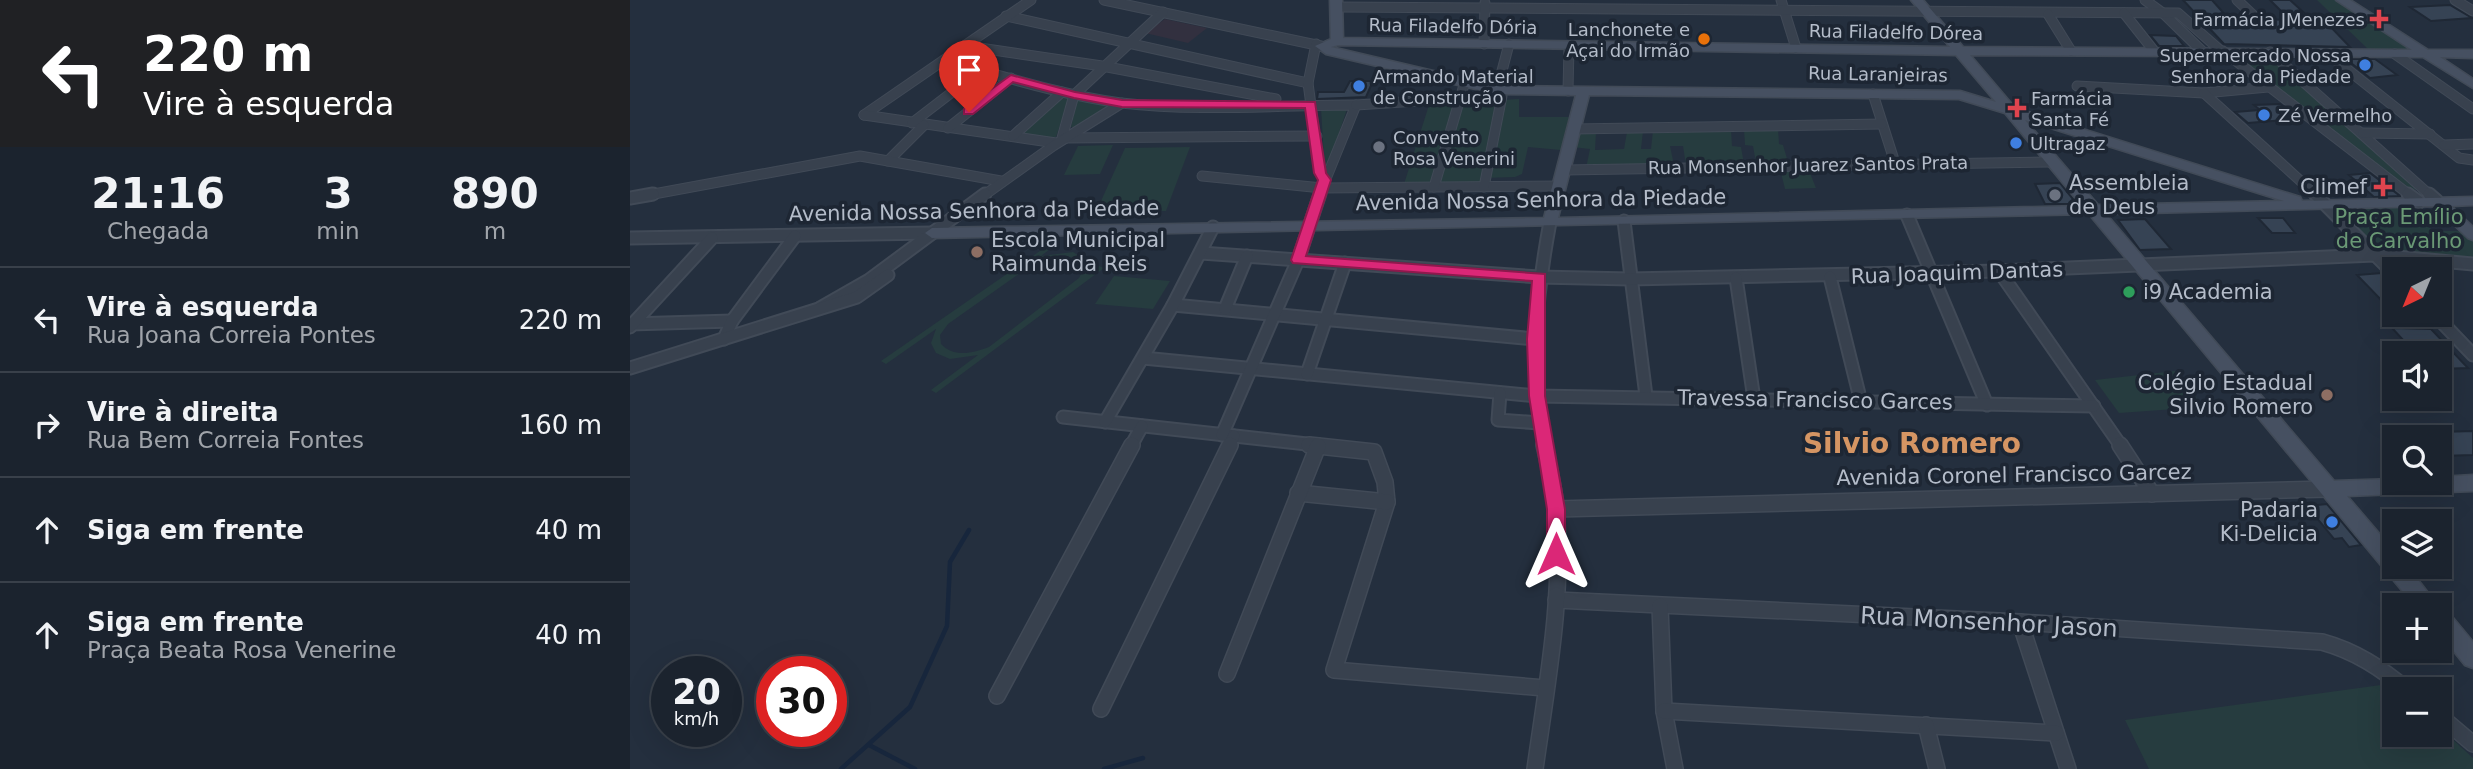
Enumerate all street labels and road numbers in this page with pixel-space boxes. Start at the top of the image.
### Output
street label: Rua Filadelfo Dória [1368,14,1538,38]
street label: Rua Filadelfo Dórea [1809,20,1983,44]
street label: Rua Laranjeiras [1808,62,1948,86]
street label: Rua Monsenhor Juarez Santos Prata [1648,152,1968,178]
street label: Avenida Nossa Senhora da Piedade [1355,185,1727,215]
street label: Avenida Nossa Senhora da Piedade [788,196,1160,226]
street label: Rua Joaquim Dantas [1850,257,2064,289]
street label: Travessa Francisco Garces [1676,386,1953,414]
street label: Avenida Coronel Francisco Garcez [1836,460,2192,490]
street label: Rua Monsenhor Jason [1860,601,2118,643]

